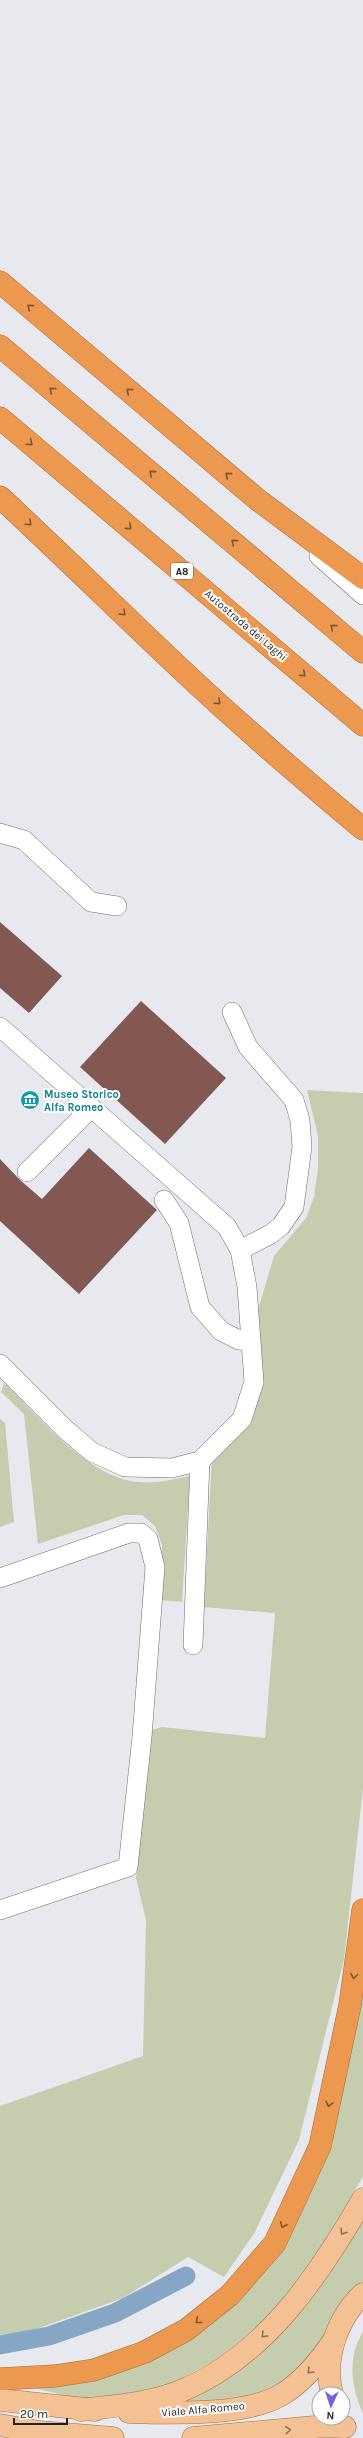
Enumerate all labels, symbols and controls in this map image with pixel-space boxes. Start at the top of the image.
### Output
one-way arrow [27,304,34,311]
one-way arrow [50,387,57,394]
one-way arrow [126,388,134,395]
one-way arrow [25,438,32,445]
one-way arrow [150,471,157,478]
one-way arrow [225,473,233,480]
one-way arrow [24,519,31,526]
one-way arrow [125,522,132,529]
one-way arrow [232,540,239,547]
road number: A8 [171,563,193,579]
street label: Autostrada dei Laghi [202,587,290,664]
one-way arrow [118,608,126,616]
one-way arrow [331,624,338,631]
one-way arrow [299,669,306,676]
one-way arrow [213,697,221,705]
place label: Museo Storico Alfa Romeo [44,1088,119,1114]
museum icon: Museo Storico Alfa Romeo [19,1089,41,1111]
one-way arrow [350,1973,359,1979]
one-way arrow [325,2101,333,2107]
one-way arrow [280,2220,288,2228]
one-way arrow [340,2228,348,2235]
one-way arrow [195,2316,202,2323]
one-way arrow [261,2330,269,2338]
one-way arrow [307,2366,315,2374]
north arrow [311,2386,351,2426]
street label: Viale Alfa Romeo [161,2399,245,2420]
scale bar [14,2400,67,2426]
text: 20 m [20,2407,48,2421]
text: N [326,2409,335,2422]
one-way arrow [285,2426,291,2435]

